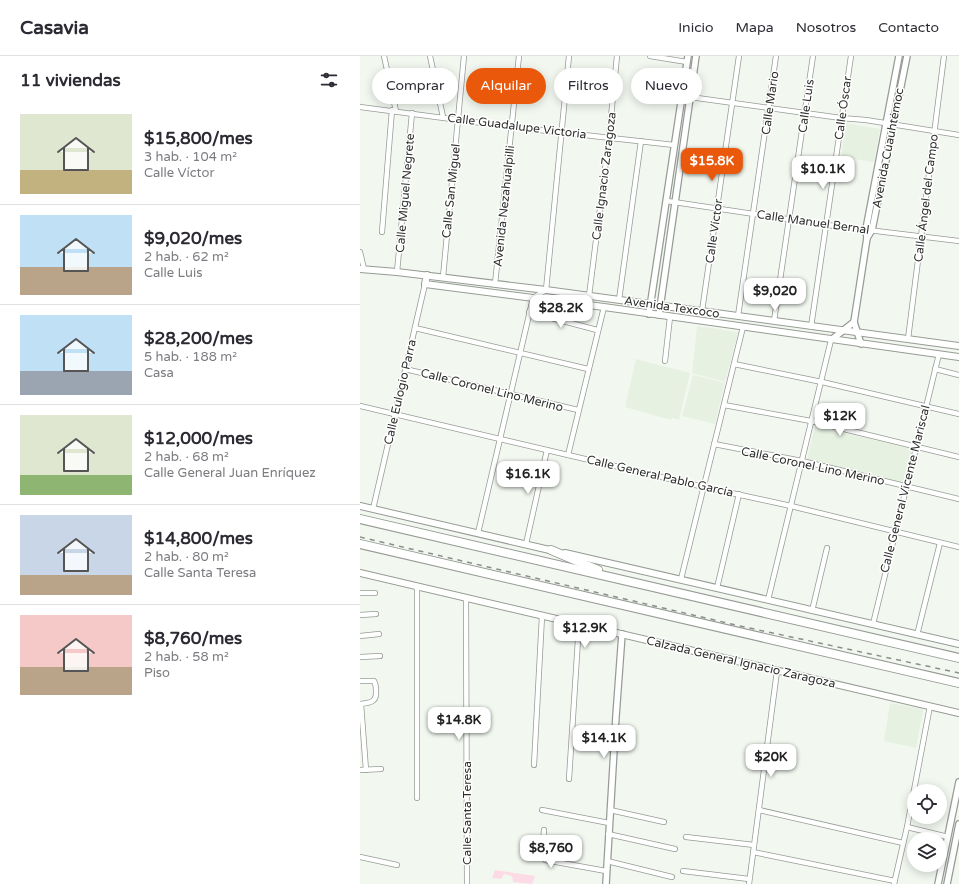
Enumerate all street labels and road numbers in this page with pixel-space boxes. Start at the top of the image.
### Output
street label: Calle Mario [759,70,781,136]
street label: Calle Óscar [832,75,854,141]
street label: Calle Luis [795,78,817,134]
street label: Avenida Cuauhtémoc [869,87,907,209]
street label: Calle Guadalupe Victoria [447,111,587,141]
street label: Calle Ignacio Zaragoza [589,111,619,241]
street label: Calle Miguel Negrete [393,133,417,253]
street label: Calle Ángel del Campo [911,133,941,263]
street label: Calle San Miguel [439,143,463,239]
street label: Avenida Nezahualpilli [491,145,517,267]
street label: Calle Víctor [703,197,726,264]
street label: Calle Manuel Bernal [756,207,870,237]
street label: Avenida Texcoco [623,293,721,321]
street label: Calle Eulogio Parra [381,338,419,446]
street label: Calle Coronel Lino Merino [419,366,565,414]
street label: Calle General Vicente Mariscal [877,404,933,574]
street label: Calle Coronel Lino Merino [740,444,886,488]
street label: Calle General Pablo García [585,452,735,500]
street label: Calzada General Ignacio Zaragoza [645,633,837,691]
street label: Calle Santa Teresa [460,761,474,865]

